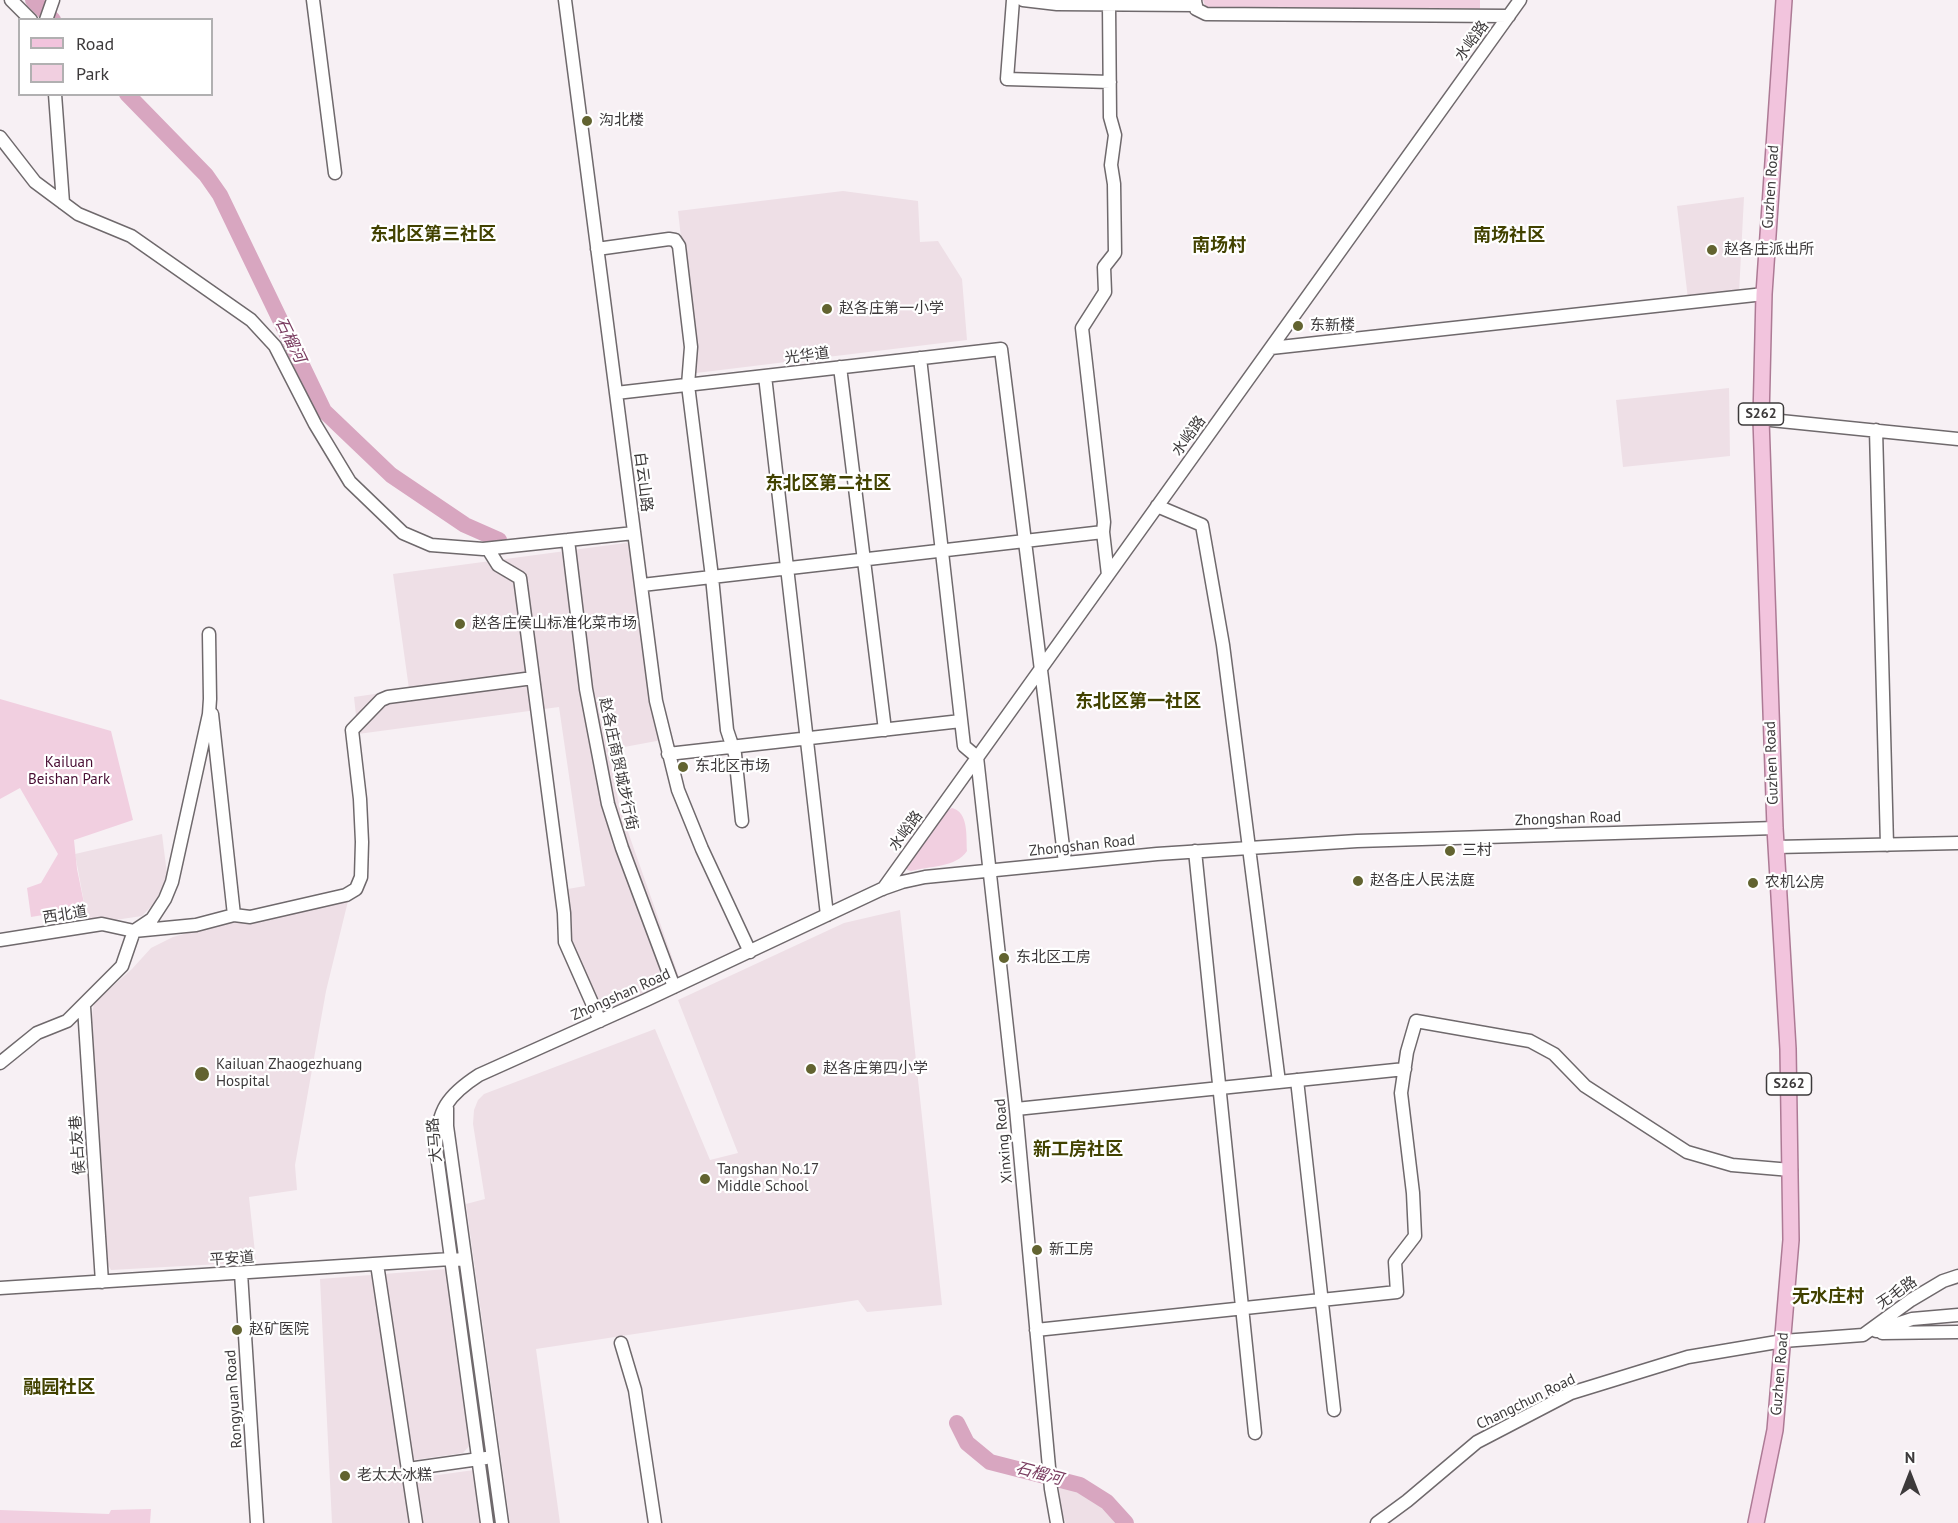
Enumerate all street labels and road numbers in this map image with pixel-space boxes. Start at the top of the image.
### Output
street label: 水峪路 [1451,18,1493,64]
street label: Guzhen Road [1759,145,1783,229]
street label: 光华道 [784,344,830,368]
road number: S262 [1738,403,1784,425]
street label: 水峪路 [1168,413,1210,459]
street label: 白云山路 [630,451,656,513]
street label: 赵各庄商贸城步行街 [595,696,641,832]
street label: Guzhen Road [1762,721,1782,805]
street label: 水峪路 [885,808,927,854]
street label: Zhongshan Road [1514,808,1622,830]
street label: Zhongshan Road [1028,831,1136,861]
street label: 西北道 [41,903,89,927]
street label: Zhongshan Road [569,965,673,1025]
road number: S262 [1766,1073,1812,1095]
street label: Xinxing Road [991,1098,1017,1184]
street label: 侯占友巷 [67,1114,89,1176]
street label: 大马路 [424,1117,446,1163]
street label: 平安道 [209,1248,255,1270]
street label: 无毛路 [1873,1273,1921,1313]
street label: Guzhen Road [1767,1331,1793,1417]
street label: Rongyuan Road [222,1349,246,1449]
street label: Changchun Road [1474,1370,1578,1434]

